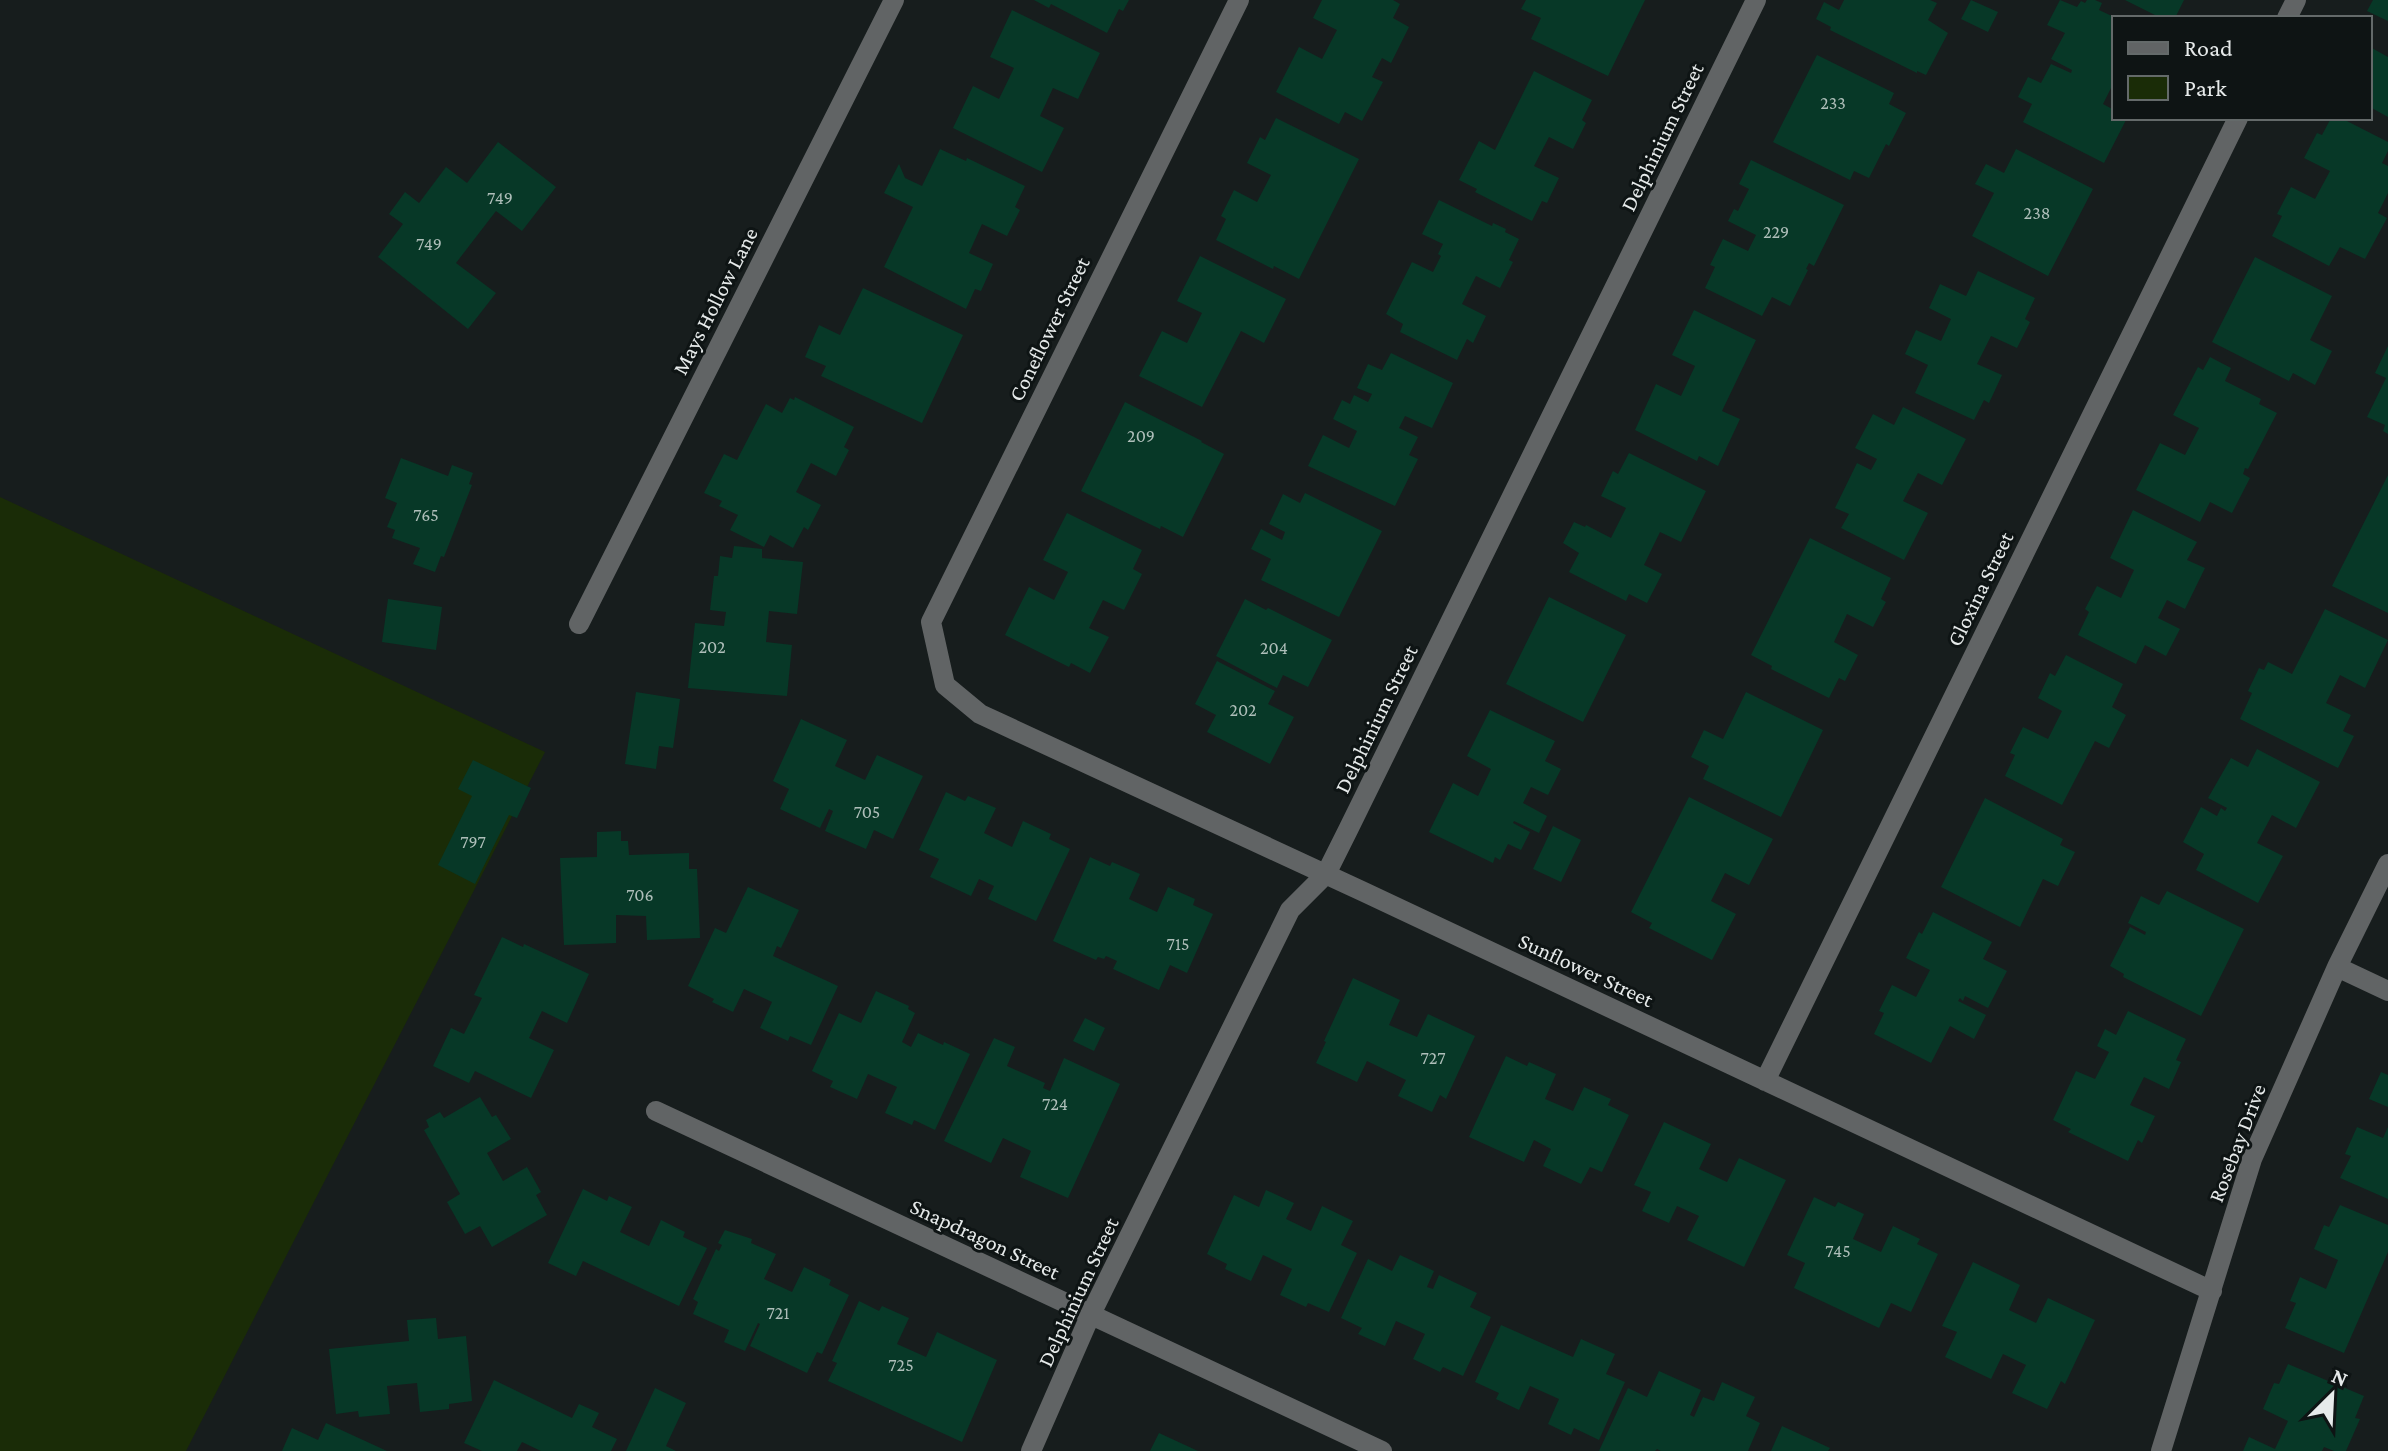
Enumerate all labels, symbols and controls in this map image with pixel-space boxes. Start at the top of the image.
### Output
legend [2112,16,2372,120]
text: Road [2184,34,2233,61]
street label: Delphinium Street [1615,58,1709,215]
text: Park [2184,74,2227,101]
house number: 233 [1820,93,1846,113]
house number: 749 [487,188,513,208]
house number: 238 [2024,203,2050,223]
house number: 229 [1763,222,1789,242]
street label: Mays Hollow Lane [667,223,763,379]
house number: 749 [416,234,442,254]
street label: Coneflower Street [1003,252,1095,405]
house number: 209 [1127,426,1155,446]
house number: 765 [413,505,439,525]
street label: Gloxina Street [1942,527,2019,650]
house number: 202 [698,637,726,657]
house number: 204 [1260,638,1288,658]
street label: Delphinium Street [1329,640,1423,797]
house number: 202 [1229,700,1257,720]
house number: 705 [854,802,880,822]
house number: 797 [460,832,486,852]
house number: 706 [626,885,654,905]
street label: Sunflower Street [1515,928,1658,1012]
house number: 715 [1167,934,1189,954]
house number: 727 [1421,1048,1445,1068]
street label: Rosebay Drive [2203,1080,2271,1206]
house number: 724 [1042,1094,1068,1114]
street label: Snapdragon Street [906,1193,1064,1285]
street label: Delphinium Street [1032,1213,1124,1371]
house number: 745 [1825,1241,1851,1261]
house number: 721 [767,1303,789,1323]
house number: 725 [888,1355,914,1375]
north arrow [2292,1355,2372,1435]
text: N [2328,1363,2352,1392]

